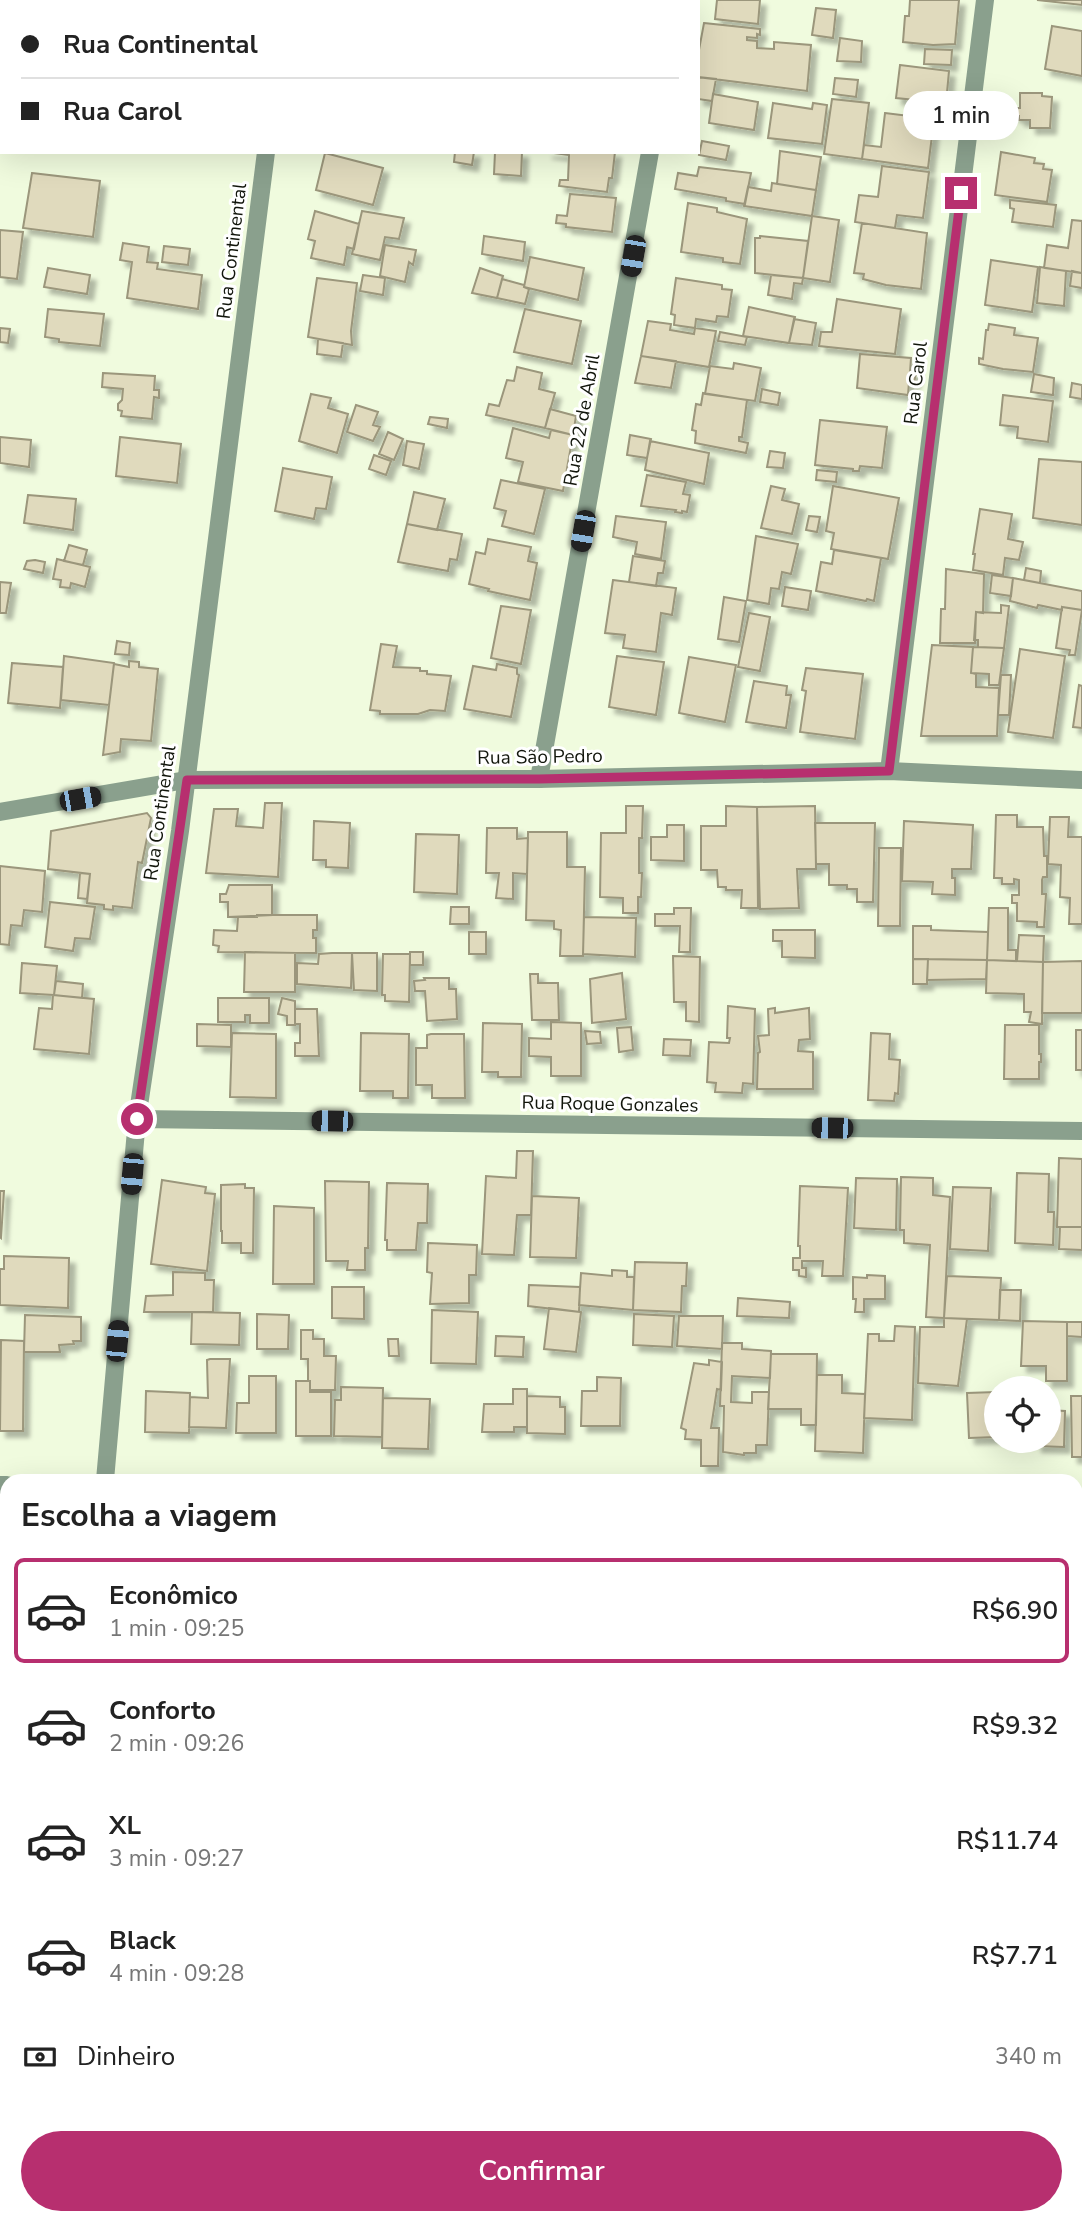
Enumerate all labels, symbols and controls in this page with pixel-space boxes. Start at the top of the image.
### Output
text: Rua Continental [63,27,258,62]
callout: 1 min [903,92,1019,140]
text: Rua Carol [63,94,182,129]
text: 1 min [932,100,990,131]
route end [945,177,977,209]
street label: Rua Continental [211,181,253,321]
car [620,233,647,279]
street label: Rua Carol [898,339,934,426]
street label: Rua 22 de Abril [558,351,606,488]
car [570,508,597,554]
street label: Rua Continental [138,743,182,883]
street label: Rua São Pedro [477,743,603,771]
car [58,785,103,813]
street label: Rua Roque Gonzales [521,1089,699,1119]
route start [121,1103,153,1135]
car [311,1110,354,1132]
car [811,1117,854,1139]
car [120,1152,145,1196]
car [105,1319,130,1363]
map controls [984,1376,1061,1453]
button: locate [984,1376,1061,1453]
text: Escolha a viagem [21,1494,277,1537]
text: Econômico [109,1578,238,1613]
icon: car [25,1579,88,1642]
text: R$6.90 [972,1593,1058,1628]
text: 1 min · 09:25 [109,1613,244,1644]
text: Conforto [109,1693,216,1728]
icon: car [25,1694,88,1757]
text: R$9.32 [972,1708,1058,1743]
text: 2 min · 09:26 [109,1728,244,1759]
text: XL [109,1808,141,1843]
icon: car [25,1809,88,1872]
text: R$11.74 [956,1823,1058,1858]
text: 3 min · 09:27 [109,1843,244,1874]
text: Black [109,1923,176,1958]
icon: car [25,1924,88,1987]
text: R$7.71 [972,1938,1058,1973]
text: 4 min · 09:28 [109,1958,244,1989]
icon: cash [21,2038,59,2076]
text: Dinheiro [77,2039,175,2074]
text: 340 m [995,2041,1062,2072]
button: Confirmar [21,2131,1062,2211]

